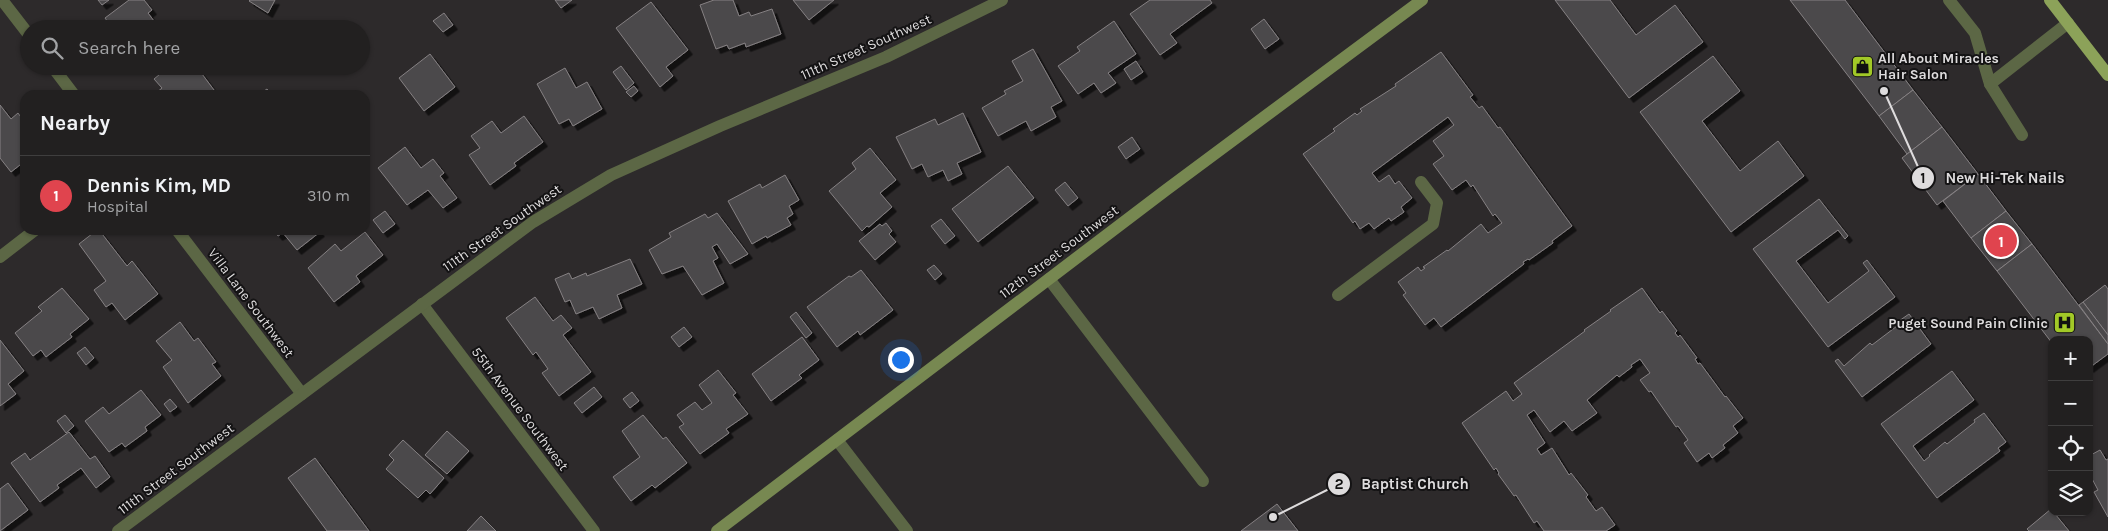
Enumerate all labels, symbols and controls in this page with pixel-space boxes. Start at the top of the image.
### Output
street label: 111th Street Southwest [798,11,934,83]
search box [20,20,370,75]
icon: search [38,34,66,62]
text: Search here [78,37,180,59]
place label: All About Miracles Hair Salon [1878,50,1999,83]
shop icon: All About Miracles Hair Salon [1850,54,1874,78]
text: Nearby [40,111,110,135]
callout: New Hi-Tek Nails [1911,163,2075,193]
text: 1 [1920,169,1926,187]
text: New Hi-Tek Nails [1945,169,2065,187]
text: Dennis Kim, MD [87,175,231,197]
street label: 111th Street Southwest [439,181,565,275]
text: 1 [53,186,59,205]
text: 310 m [307,186,350,205]
text: Hospital [87,197,148,216]
street label: 112th Street Southwest [996,202,1122,302]
pin: 1 [1985,222,2017,260]
street label: Villa Lane Southwest [204,245,298,361]
hospital icon: Puget Sound Pain Clinic [2052,311,2076,335]
place label: Puget Sound Pain Clinic [1888,315,2048,332]
map controls [2048,336,2093,516]
button: + [2048,336,2093,381]
street label: 55th Avenue Southwest [468,344,572,474]
your location [888,347,914,373]
button: − [2048,381,2093,426]
street label: 111th Street Southwest [115,420,237,518]
button: locate [2048,426,2093,471]
callout: Baptist Church [1327,469,1479,499]
button: layers [2048,471,2093,516]
text: 2 [1334,475,1344,493]
text: Baptist Church [1361,475,1469,493]

